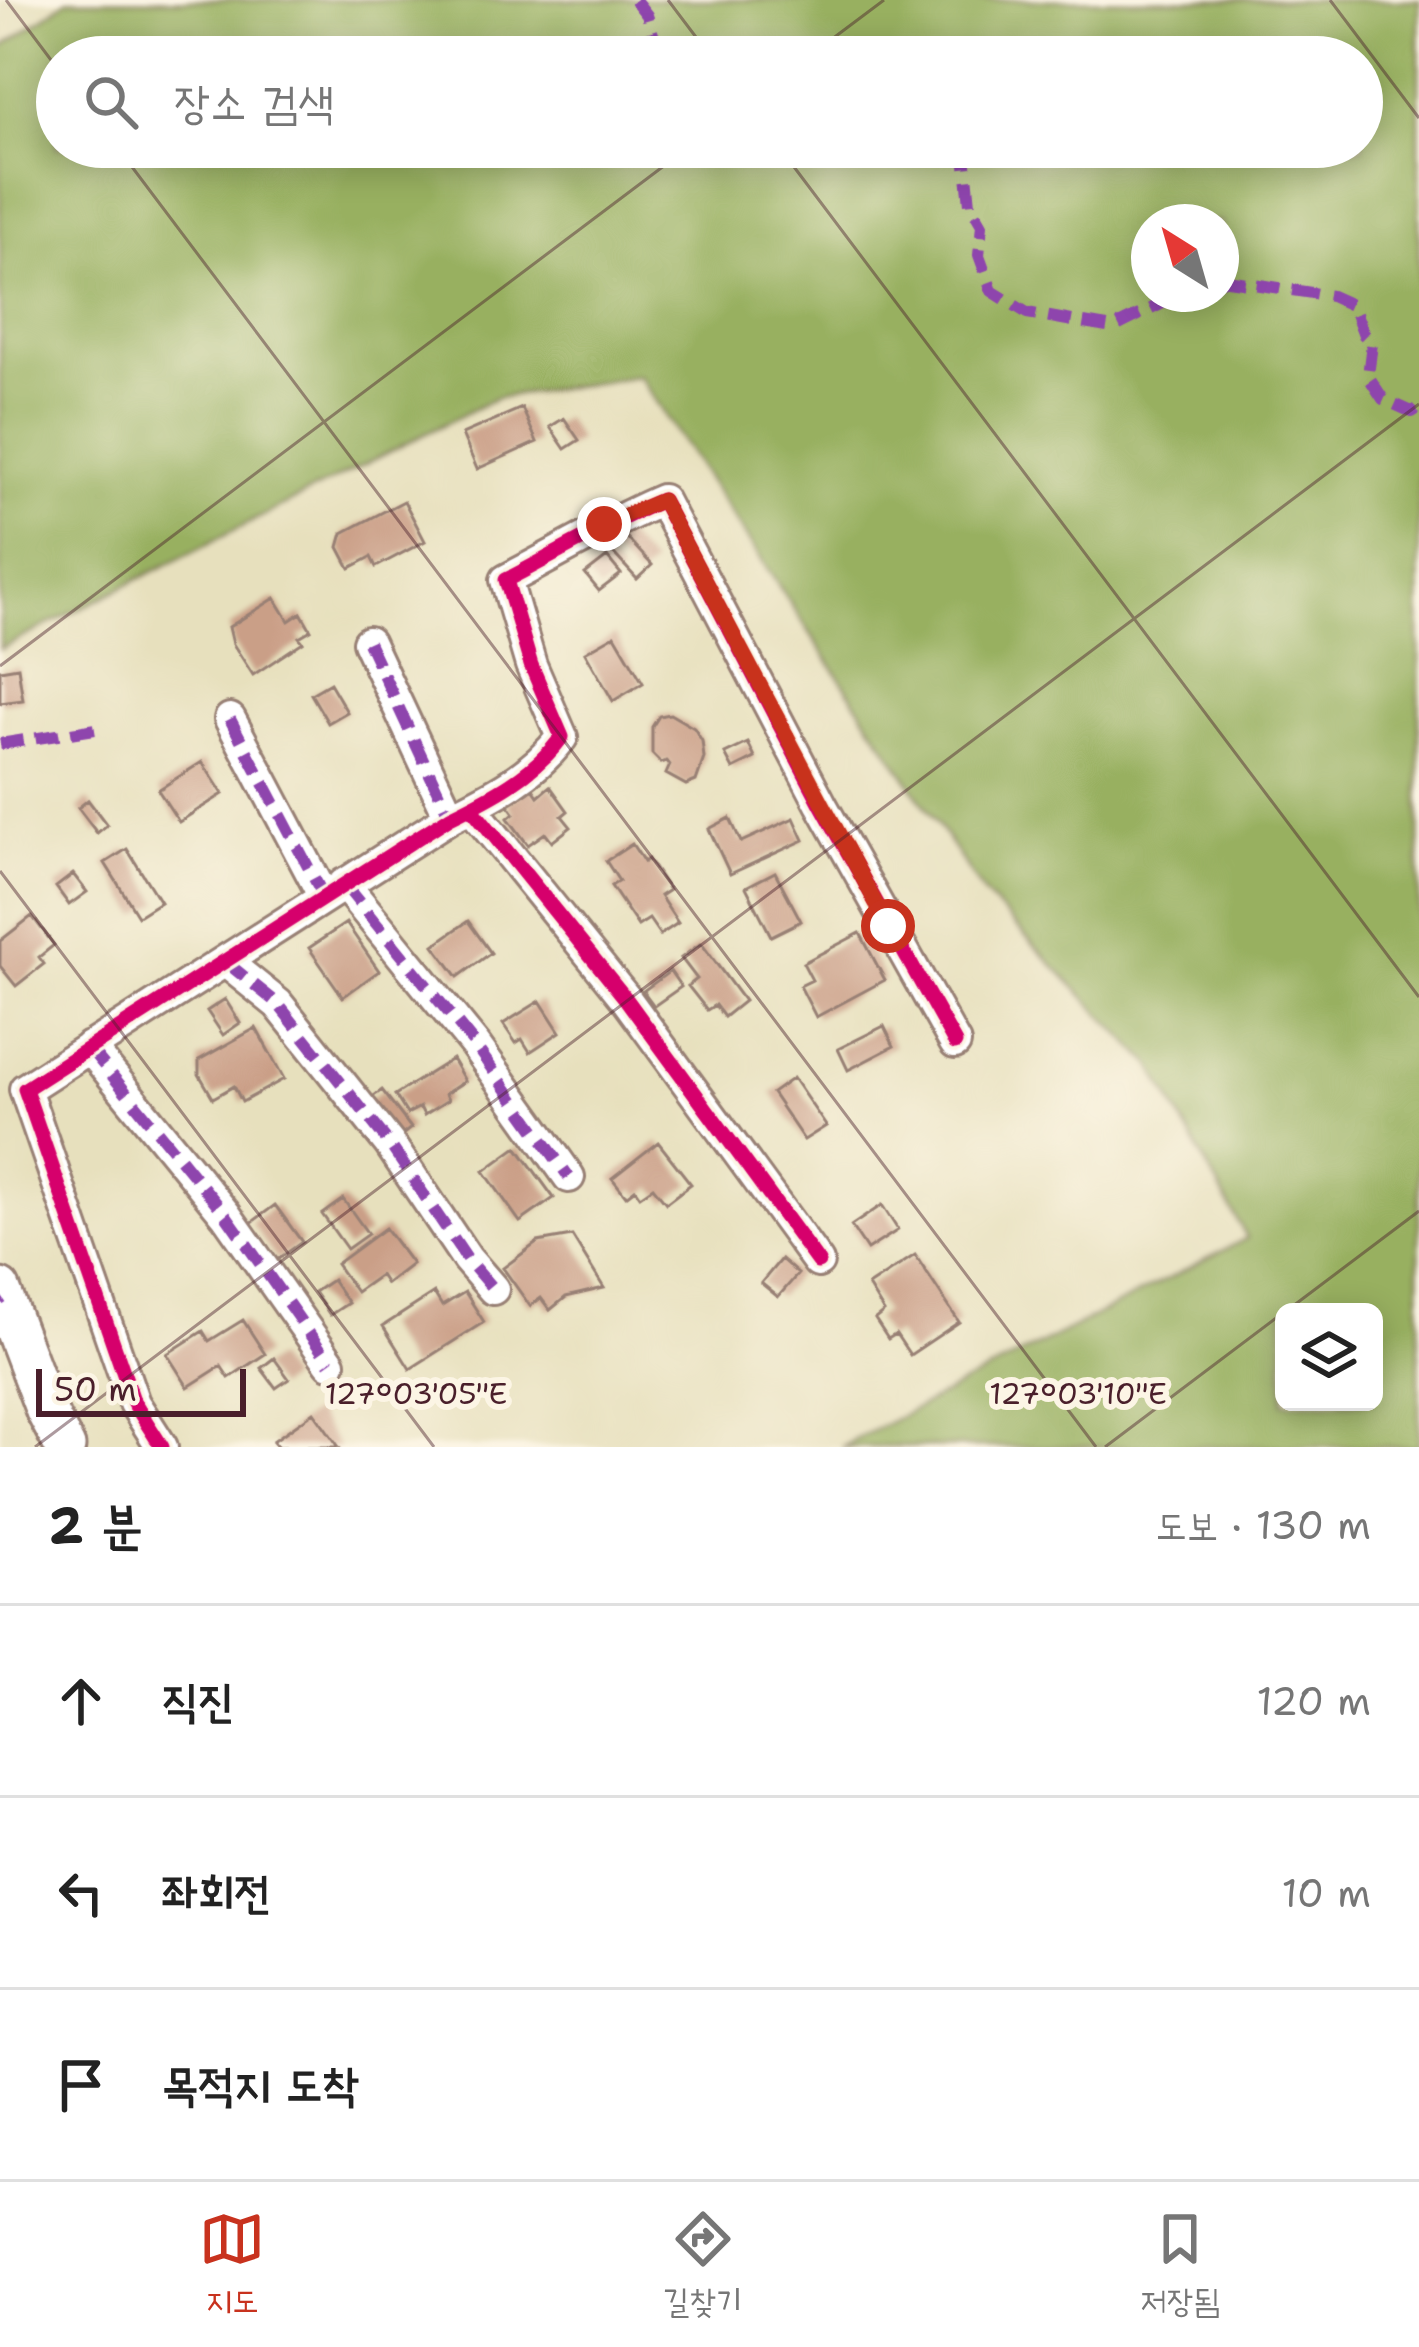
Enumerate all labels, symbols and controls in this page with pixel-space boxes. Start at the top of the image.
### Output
search box [36,36,1383,168]
icon: search [78,69,144,135]
text: 장소 검색 [174,72,334,132]
north arrow [1131,204,1239,312]
route end [577,497,631,551]
route start [861,899,915,953]
map controls [1275,1303,1383,1411]
button: layers [1275,1303,1383,1411]
scale bar [36,1363,246,1416]
text: 50 m [54,1367,137,1412]
text: 127°03'05"E [325,1373,507,1414]
text: 127°03'10"E [989,1373,1167,1414]
text: 2 분 [48,1491,142,1559]
text: 도보 · 130 m [1155,1499,1371,1551]
icon: ahead [48,1668,114,1734]
text: 직진 [162,1670,234,1730]
text: 120 m [1256,1675,1371,1727]
icon: left [48,1860,114,1926]
text: 좌회전 [162,1862,271,1922]
text: 10 m [1282,1867,1371,1919]
icon: arrive [48,2052,114,2118]
text: 목적지 도착 [162,2054,359,2114]
tab: 지도 [199,2206,265,2323]
tab: 길찾기 [663,2206,742,2323]
tab: 저장됨 [1140,2206,1220,2323]

